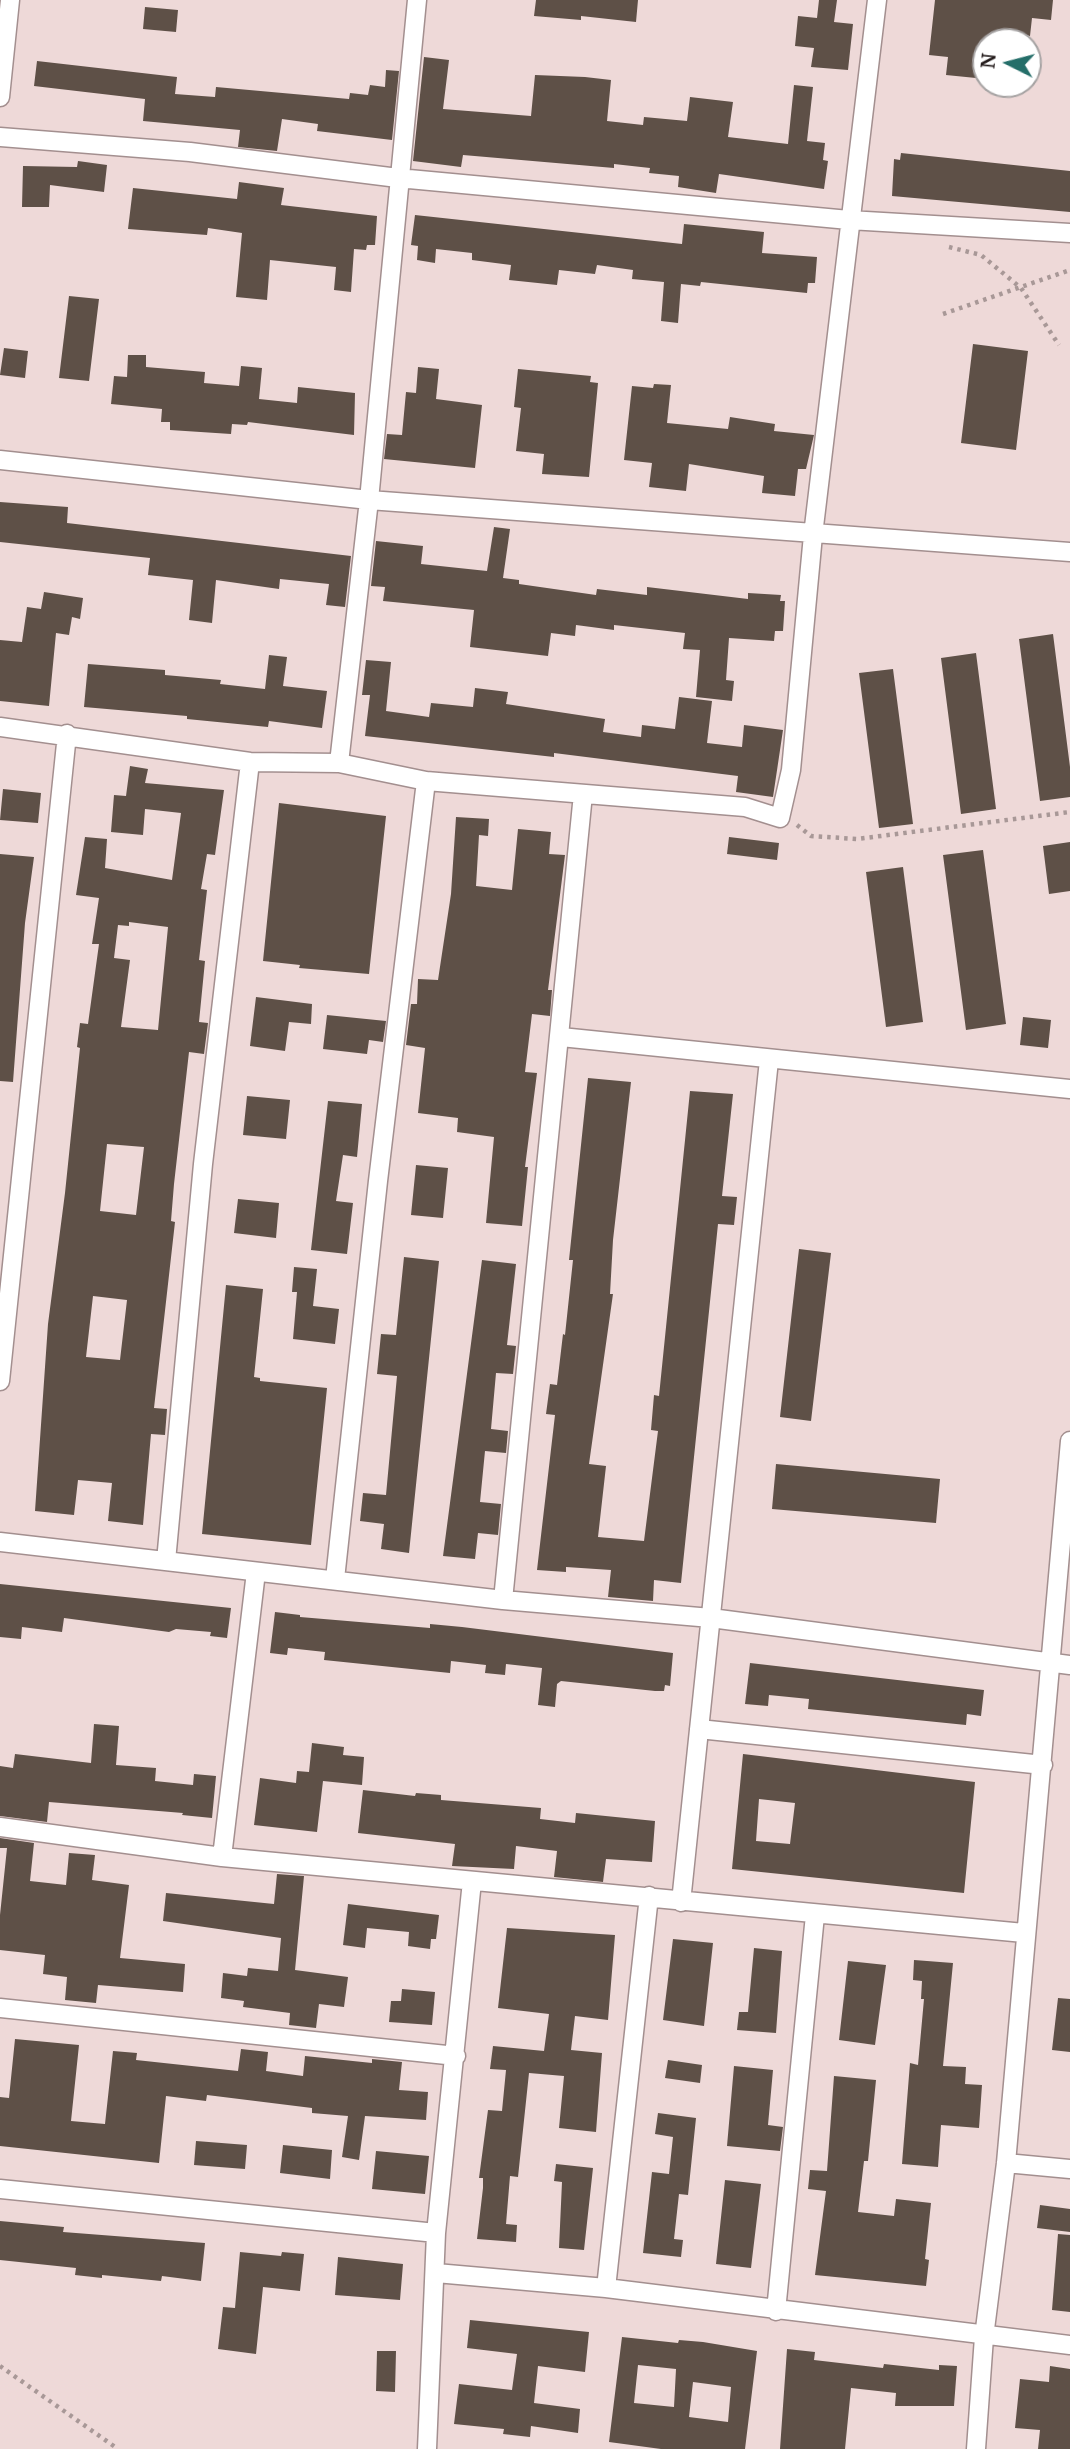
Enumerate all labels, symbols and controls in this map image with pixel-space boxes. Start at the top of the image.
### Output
north arrow [972,28,1042,98]
text: N [975,52,1001,70]

